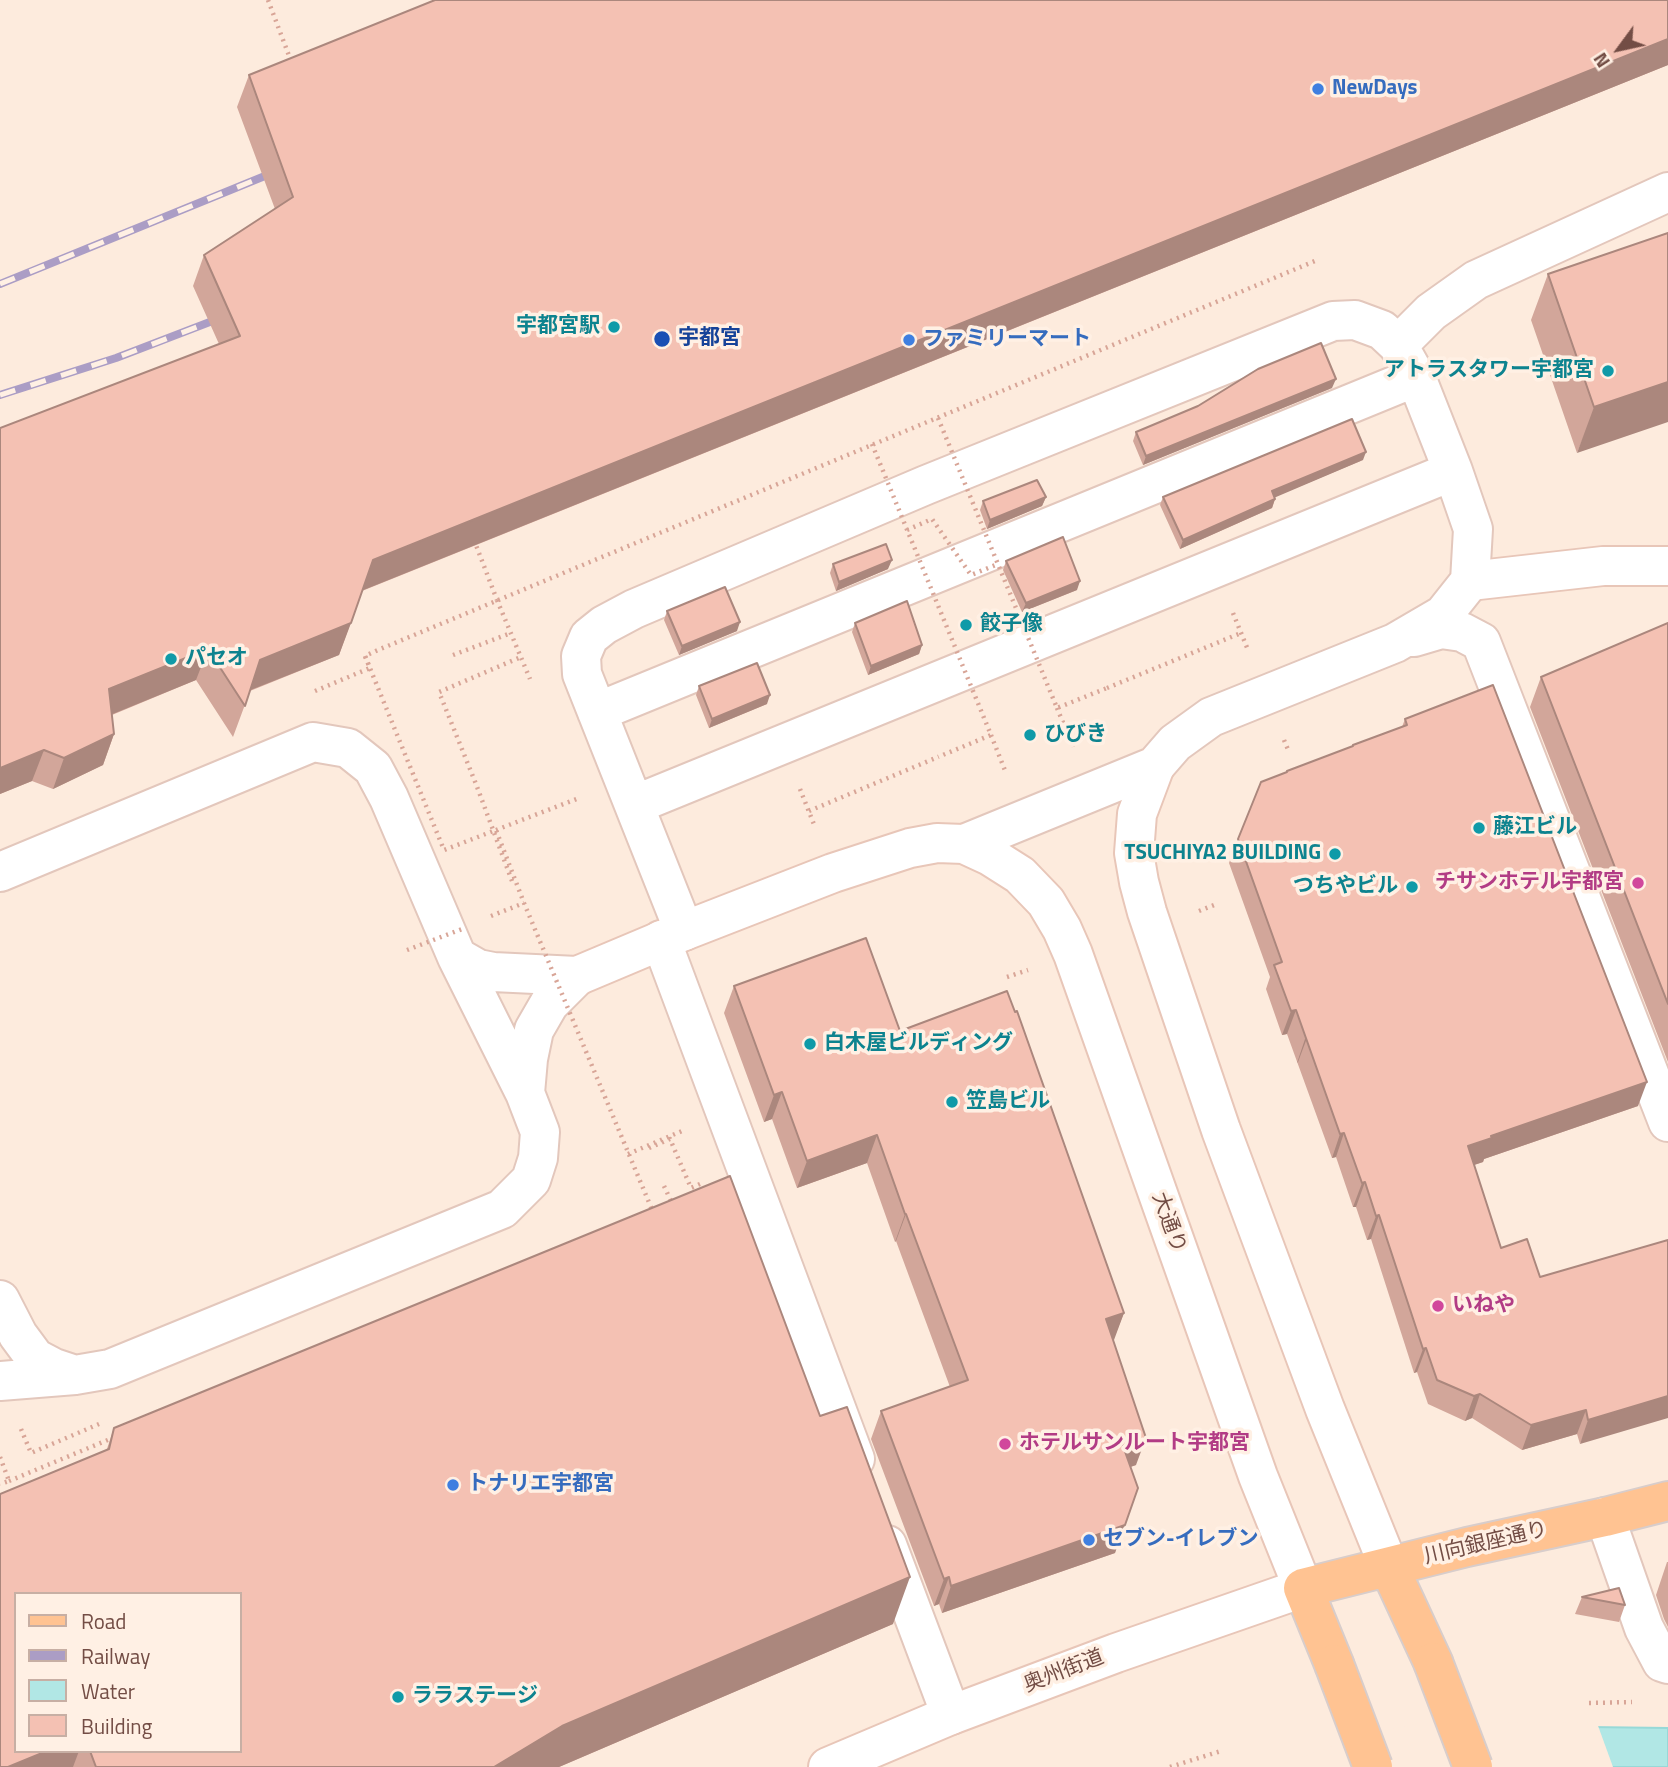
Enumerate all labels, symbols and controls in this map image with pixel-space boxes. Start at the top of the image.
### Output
north arrow [1584,14,1654,84]
text: N [1585,47,1617,74]
place label: NewDays [1332,76,1417,102]
marker: NewDays [1310,81,1326,97]
place label: 宇都宮駅 [516,314,600,340]
marker: 宇都宮駅 [606,319,622,335]
place label: 宇都宮 [678,326,741,352]
place label: ファミリーマート [923,327,1091,353]
marker: 宇都宮 [652,329,672,349]
marker: ファミリーマート [901,332,917,348]
place label: アトラスタワー宇都宮 [1384,358,1594,384]
marker: アトラスタワー宇都宮 [1600,363,1616,379]
place label: 餃子像 [980,612,1043,638]
marker: 餃子像 [958,617,974,633]
place label: パセオ [185,646,248,672]
marker: パセオ [163,651,179,667]
place label: ひびき [1044,722,1107,748]
marker: ひびき [1022,727,1038,743]
place label: 藤江ビル [1493,815,1577,841]
marker: 藤江ビル [1471,820,1487,836]
place label: TSUCHIYA2 BUILDING [1124,841,1321,867]
marker: TSUCHIYA2 BUILDING [1327,846,1343,862]
place label: チサンホテル宇都宮 [1435,870,1624,896]
place label: つちやビル [1293,874,1398,900]
marker: チサンホテル宇都宮 [1630,875,1646,891]
marker: つちやビル [1404,879,1420,895]
place label: 白木屋ビルディング [824,1031,1013,1057]
marker: 白木屋ビルディング [802,1036,818,1052]
place label: 笠島ビル [966,1089,1050,1115]
marker: 笠島ビル [944,1094,960,1110]
street label: 大通り [1145,1189,1191,1257]
place label: いねや [1452,1293,1515,1319]
marker: いねや [1430,1298,1446,1314]
place label: ホテルサンルート宇都宮 [1019,1431,1250,1457]
marker: ホテルサンルート宇都宮 [997,1436,1013,1452]
place label: トナリエ宇都宮 [467,1472,614,1498]
marker: トナリエ宇都宮 [445,1477,461,1493]
street label: 川向銀座通り [1422,1518,1550,1570]
place label: セブン-イレブン [1103,1527,1259,1553]
marker: セブン-イレブン [1081,1532,1097,1548]
legend [14,1592,242,1753]
text: Road [81,1605,126,1637]
text: Railway [81,1640,150,1672]
street label: 奥州街道 [1020,1645,1108,1699]
text: Water [81,1675,135,1707]
place label: ララステージ [412,1684,538,1710]
marker: ララステージ [390,1689,406,1705]
text: Building [81,1710,152,1742]

